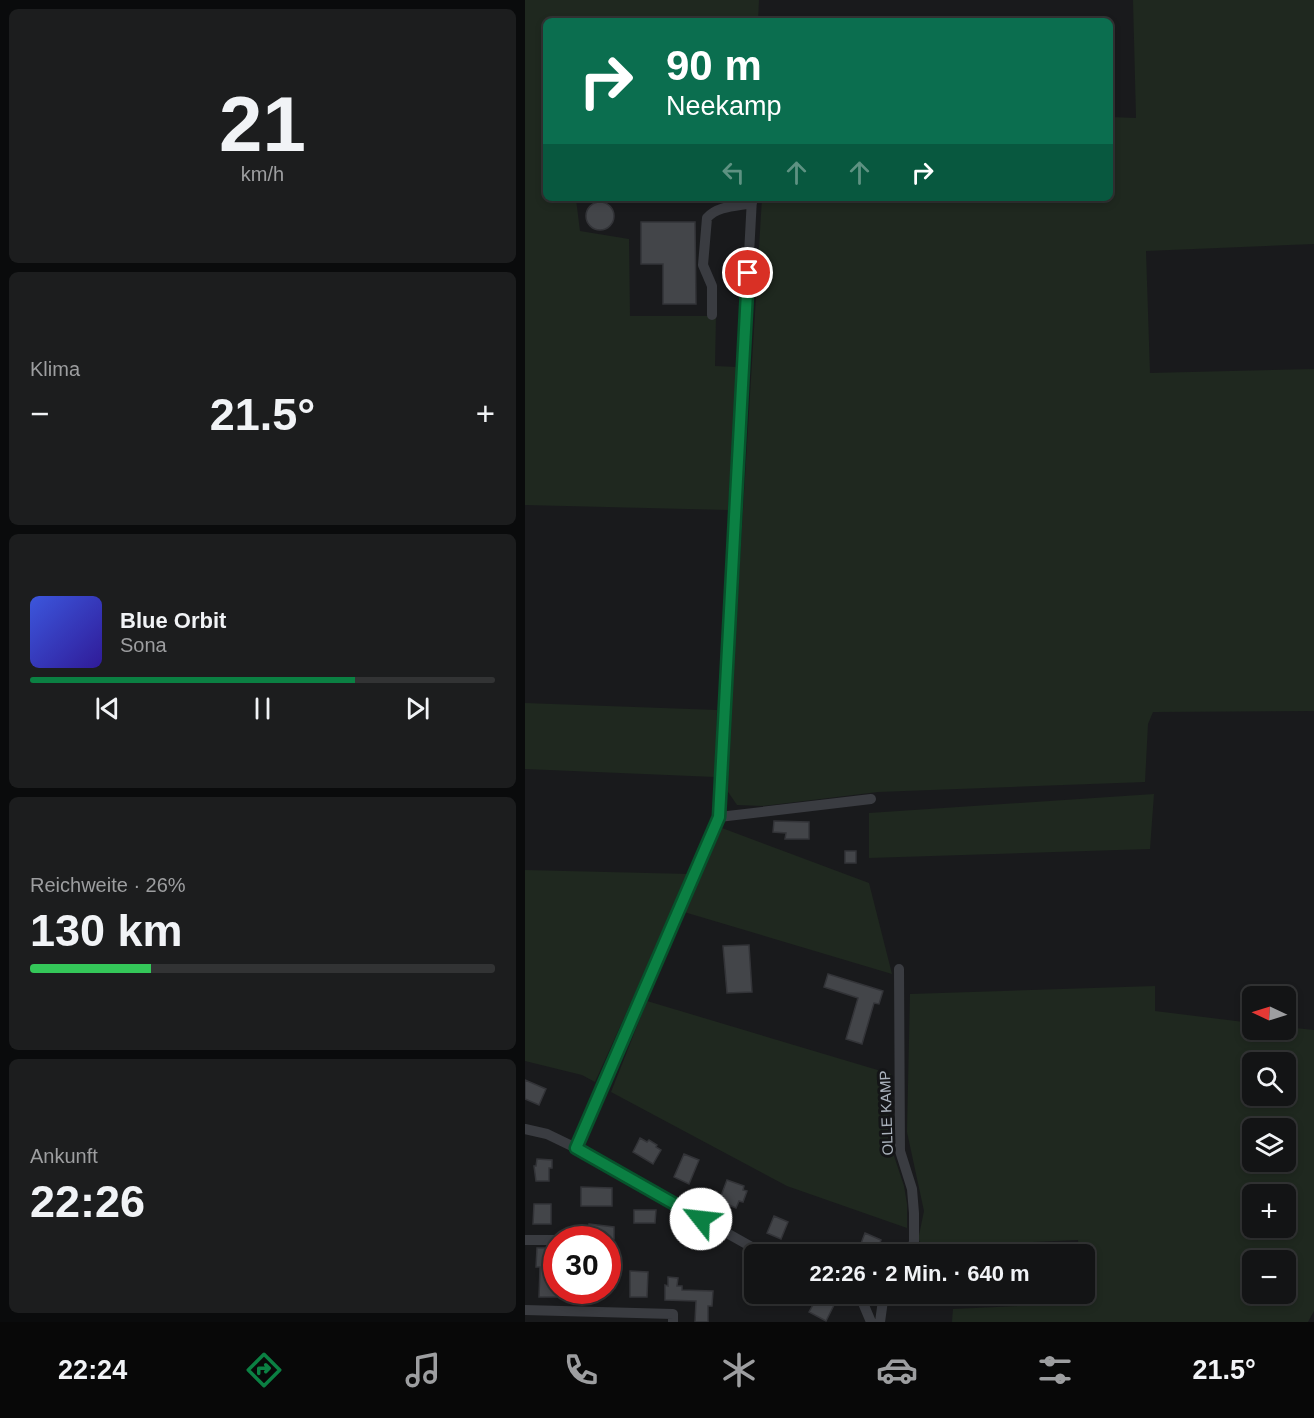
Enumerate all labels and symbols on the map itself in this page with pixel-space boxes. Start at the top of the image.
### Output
pin [722,247,773,298]
north arrow [1242,986,1296,1040]
street label: OLLE KAMP [876,1070,896,1156]
position arrow [669,1187,733,1251]
speed limit sign: 30 [543,1226,621,1304]

